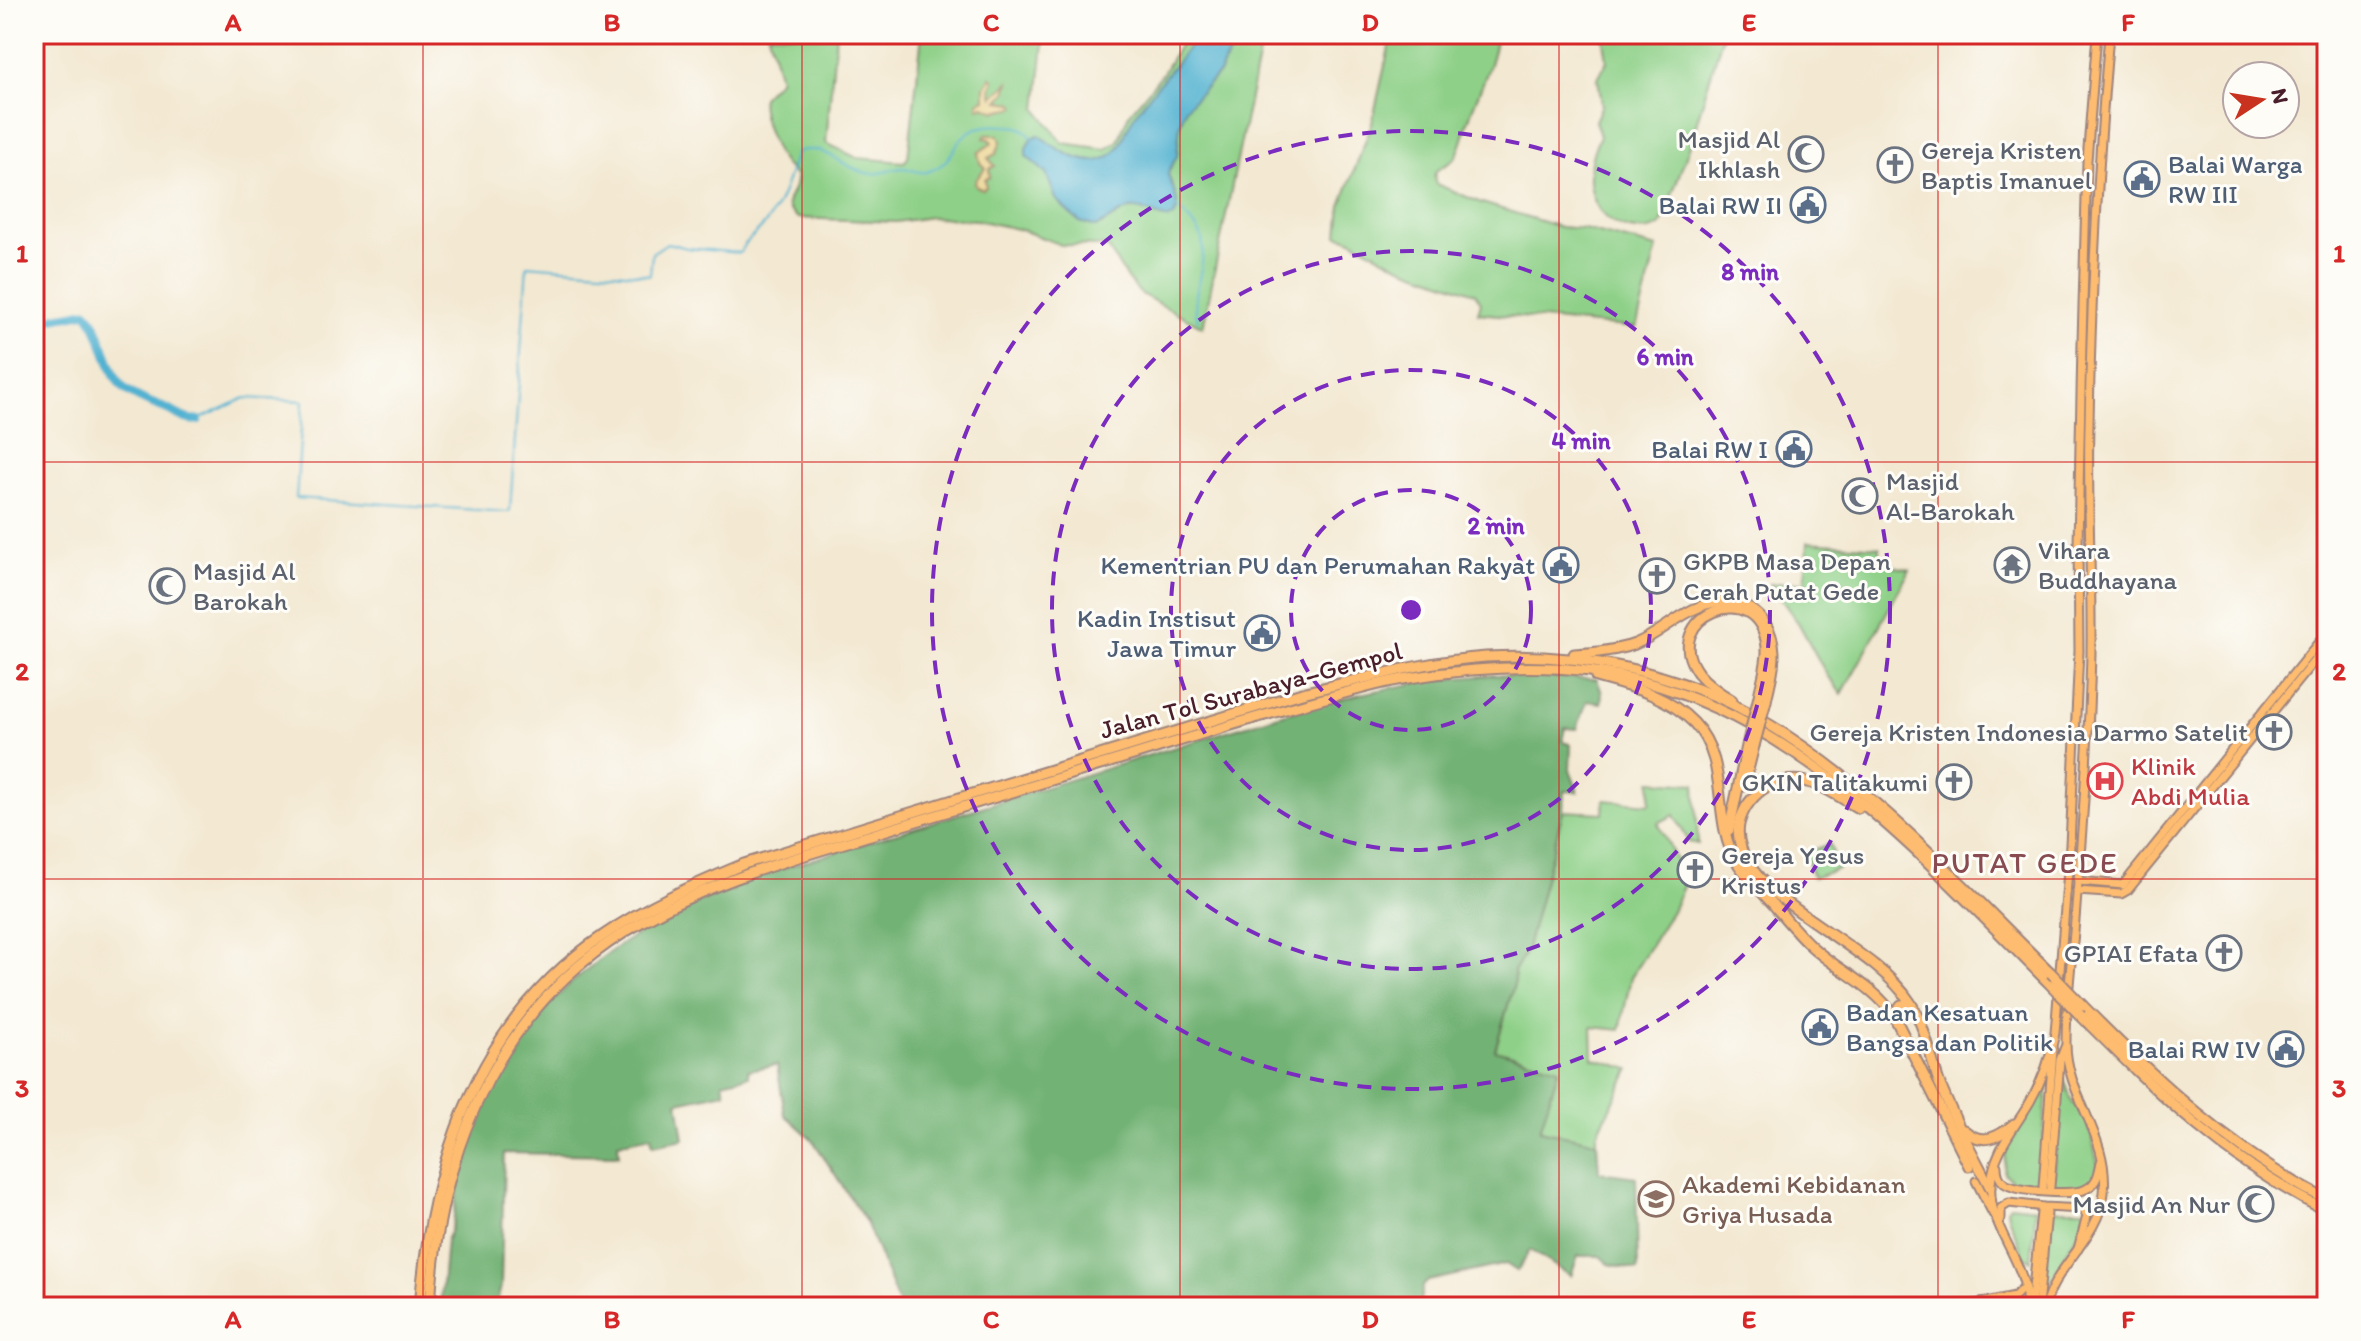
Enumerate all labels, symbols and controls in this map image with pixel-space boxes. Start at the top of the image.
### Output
text: A [224,6,242,38]
text: B [604,6,621,38]
text: C [983,6,1000,38]
text: D [1361,6,1379,38]
text: E [1742,6,1756,38]
text: F [2121,6,2135,38]
north arrow [2221,60,2301,140]
text: N [2265,86,2295,106]
place label: Masjid Al Ikhlash [1677,123,1780,185]
place label: Gereja Kristen Baptis Imanuel [1921,134,2092,196]
mosque icon: Masjid Al Ikhlash [1787,135,1825,173]
church icon: Gereja Kristen Baptis Imanuel [1876,146,1914,184]
place label: Balai Warga RW III [2168,148,2303,210]
public building icon: Balai Warga RW III [2123,160,2161,198]
public building icon: Balai RW II [1789,186,1827,224]
place label: Balai RW II [1658,189,1782,221]
text: 1 [16,237,28,269]
text: 1 [2333,237,2345,269]
text: 8 min [1721,257,1779,286]
text: 6 min [1636,342,1694,371]
text: 4 min [1552,426,1611,455]
public building icon: Balai RW I [1775,430,1813,468]
place label: Balai RW I [1651,433,1768,465]
place label: Masjid Al-Barokah [1886,465,2015,527]
mosque icon: Masjid Al-Barokah [1841,477,1879,515]
text: 2 min [1467,511,1525,540]
place label: Vihara Buddhayana [2038,534,2178,596]
place label: GKPB Masa Depan Cerah Putat Gede [1683,545,1891,607]
public building icon: Kementrian PU dan Perumahan Rakyat [1542,546,1580,584]
temple icon: Vihara Buddhayana [1993,546,2031,584]
place label: Kementrian PU dan Perumahan Rakyat [1101,549,1535,581]
place label: Masjid Al Barokah [193,555,296,617]
church icon: GKPB Masa Depan Cerah Putat Gede [1638,557,1676,595]
mosque icon: Masjid Al Barokah [148,567,186,605]
centre of rings [1397,596,1425,624]
place label: Kadin Instisut Jawa Timur [1077,602,1237,664]
public building icon: Kadin Instisut Jawa Timur [1243,614,1281,652]
street label: Jalan Tol Surabaya–Gempol [1096,634,1406,746]
text: 2 [15,655,29,687]
text: 2 [2332,655,2346,687]
church icon: Gereja Kristen Indonesia Darmo Satelit [2255,713,2293,751]
place label: Gereja Kristen Indonesia Darmo Satelit [1810,716,2248,748]
place label: Klinik Abdi Mulia [2131,750,2250,812]
hospital icon: Klinik Abdi Mulia [2086,762,2124,800]
church icon: GKIN Talitakumi [1935,763,1973,801]
place label: GKIN Talitakumi [1742,766,1928,798]
place label: Gereja Yesus Kristus [1721,839,1864,901]
district label: PUTAT GEDE [1932,844,2118,881]
church icon: Gereja Yesus Kristus [1676,851,1714,889]
church icon: GPIAI Efata [2205,934,2243,972]
place label: GPIAI Efata [2064,937,2198,969]
place label: Badan Kesatuan Bangsa dan Politik [1846,996,2053,1058]
public building icon: Badan Kesatuan Bangsa dan Politik [1801,1008,1839,1046]
public building icon: Balai RW IV [2267,1030,2305,1068]
place label: Balai RW IV [2128,1033,2260,1065]
text: 3 [15,1072,29,1104]
text: 3 [2332,1072,2346,1104]
place label: Akademi Kebidanan Griya Husada [1682,1168,1906,1230]
school or university icon: Akademi Kebidanan Griya Husada [1637,1180,1675,1218]
mosque icon: Masjid An Nur [2237,1185,2275,1223]
place label: Masjid An Nur [2072,1188,2230,1220]
text: A [224,1303,242,1335]
text: B [604,1303,621,1335]
text: C [983,1303,1000,1335]
text: D [1361,1303,1379,1335]
text: E [1742,1303,1756,1335]
text: F [2121,1303,2135,1335]

